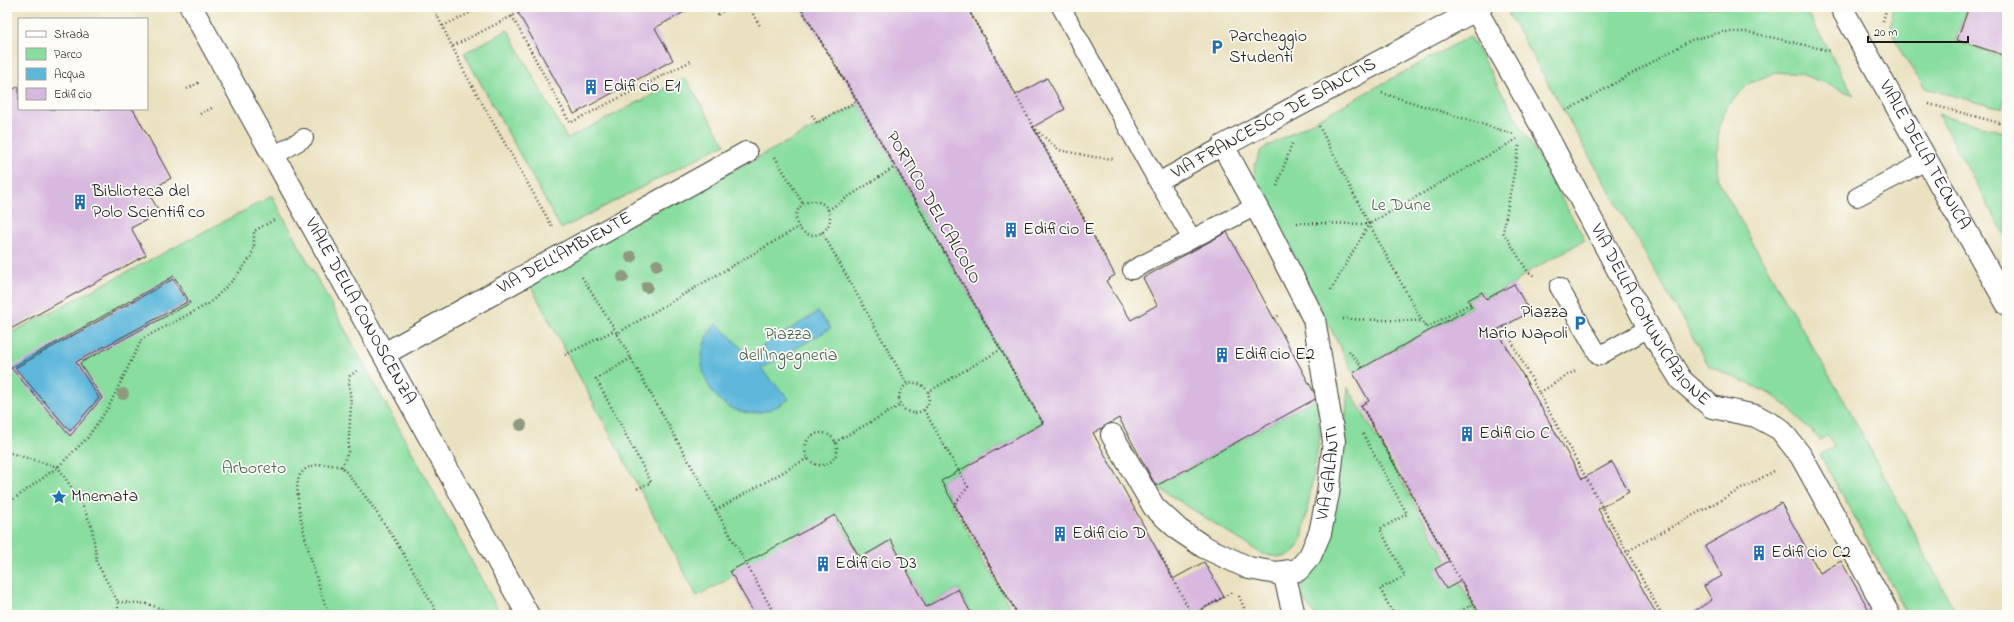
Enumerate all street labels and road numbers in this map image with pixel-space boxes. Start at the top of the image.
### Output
street label: VIA FRANCESCO DE SANCTIS [1166,52,1381,187]
street label: VIALE DELLA TECNICA [1871,75,1976,235]
street label: PORTICO DEL CALCOLO [879,127,987,289]
street label: VIA DELL'AMBIENTE [492,206,637,302]
street label: VIALE DELLA CONOSCENZA [297,212,422,410]
street label: VIA DELLA COMUNICAZIONE [1583,219,1716,413]
street label: VIA GALANTI [1310,424,1347,524]

